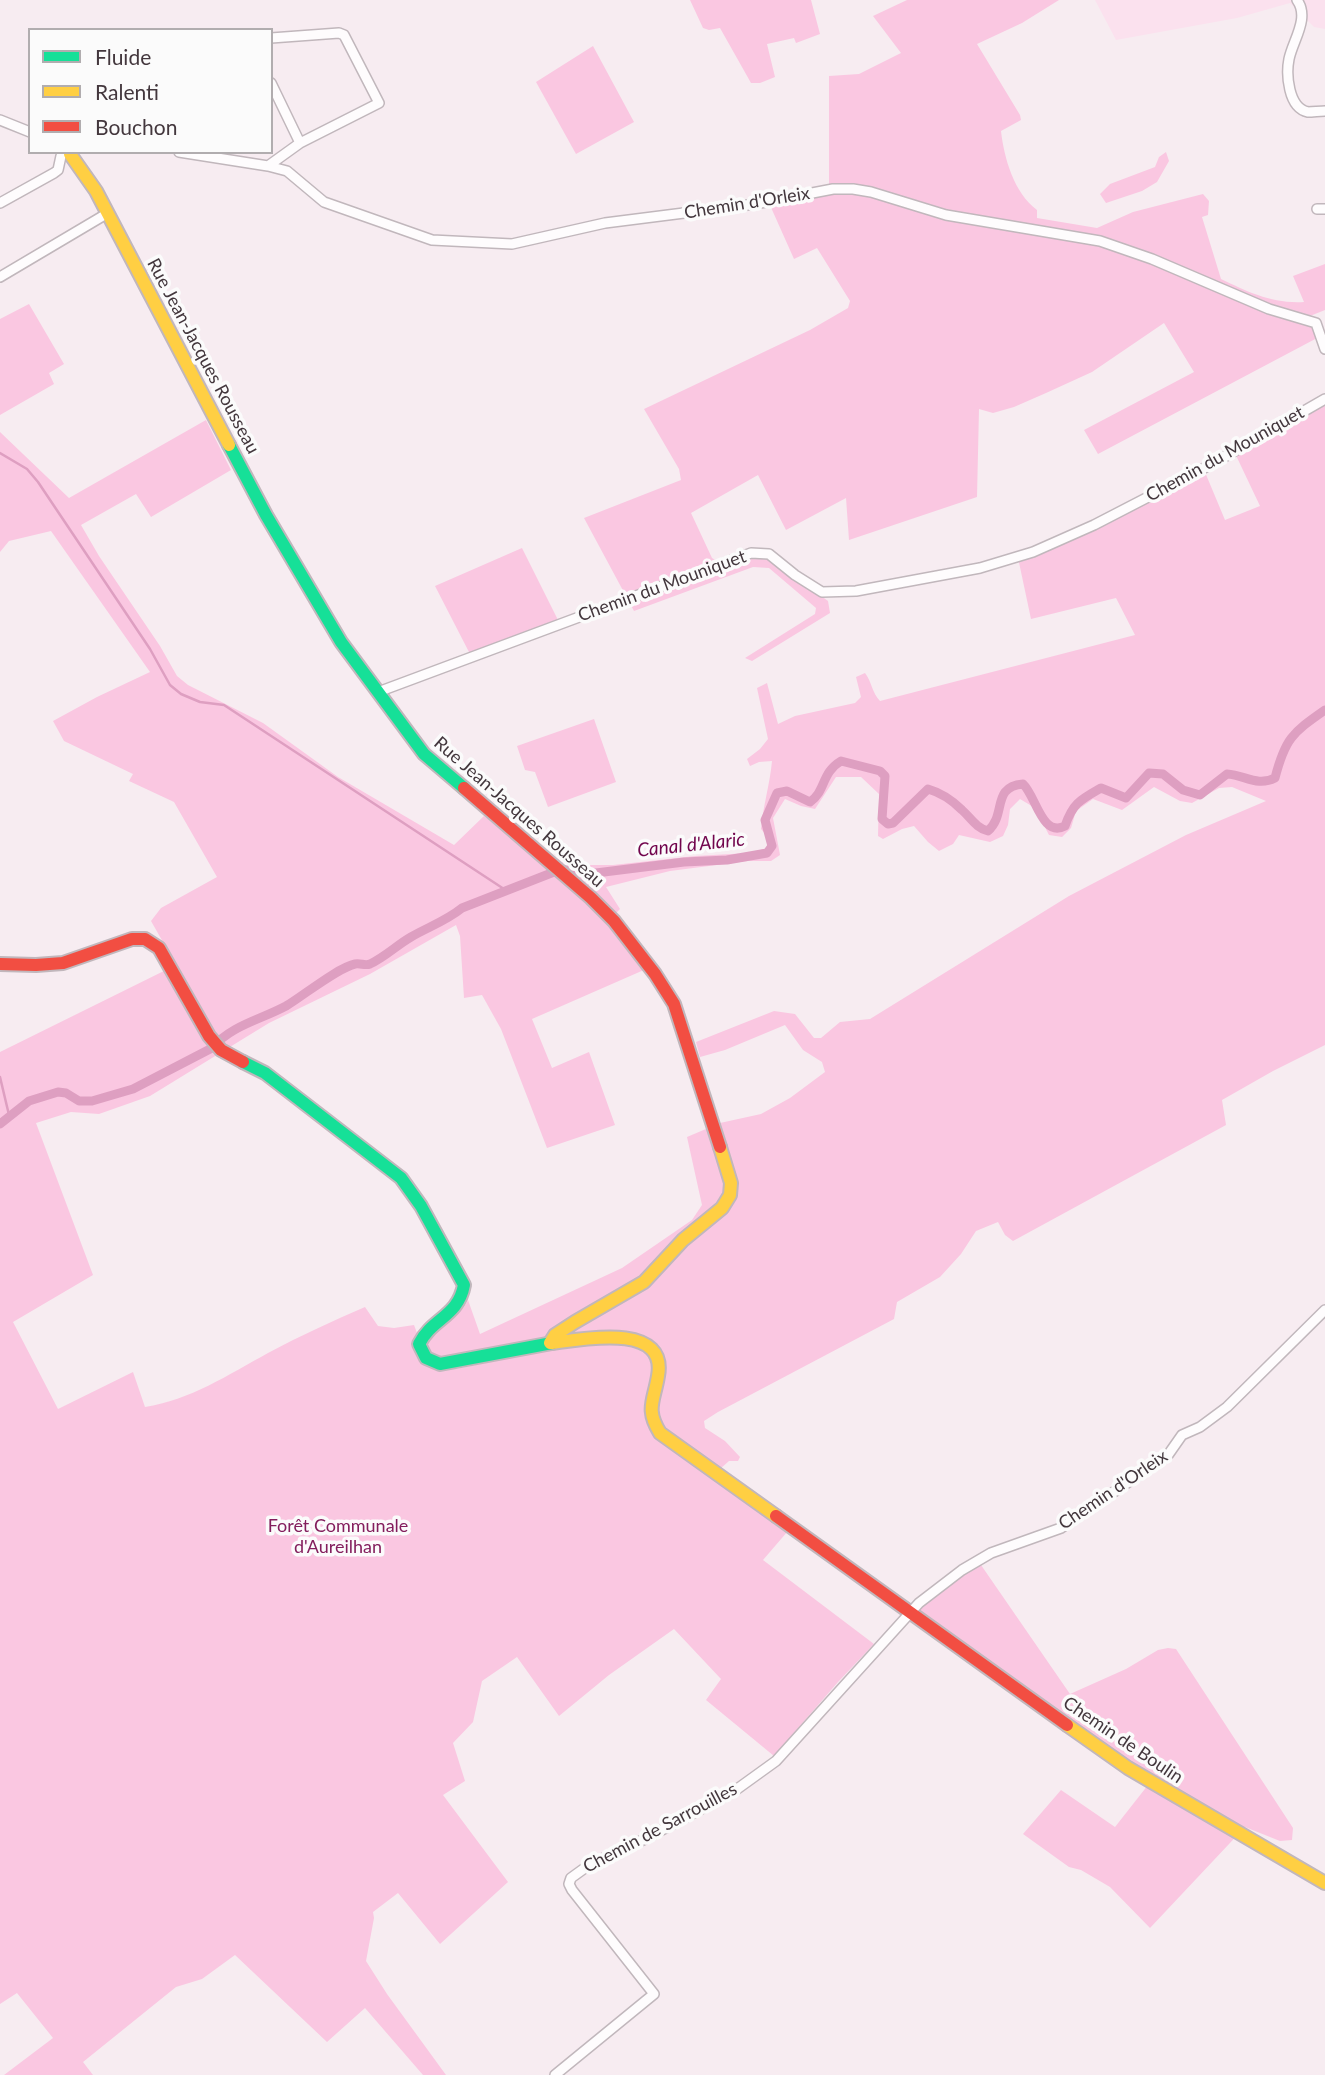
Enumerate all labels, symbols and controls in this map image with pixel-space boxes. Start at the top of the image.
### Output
legend [28,28,273,154]
text: Fluide [95,44,151,69]
text: Ralenti [95,79,159,104]
text: Bouchon [95,114,177,139]
street label: Chemin d'Orleix [683,182,811,224]
street label: Rue Jean-Jacques Rousseau [142,255,264,457]
street label: Chemin du Mouniquet [1142,402,1308,506]
street label: Chemin du Mouniquet [575,546,749,626]
street label: Rue Jean-Jacques Rousseau [430,732,608,892]
water label: Canal d'Alaric [636,828,746,862]
street label: Chemin d'Orleix [1054,1446,1172,1534]
park label: Forêt Communale d'Aureilhan [268,1515,408,1558]
street label: Chemin de Boulin [1059,1692,1187,1788]
street label: Chemin de Sarrouilles [579,1778,741,1878]

